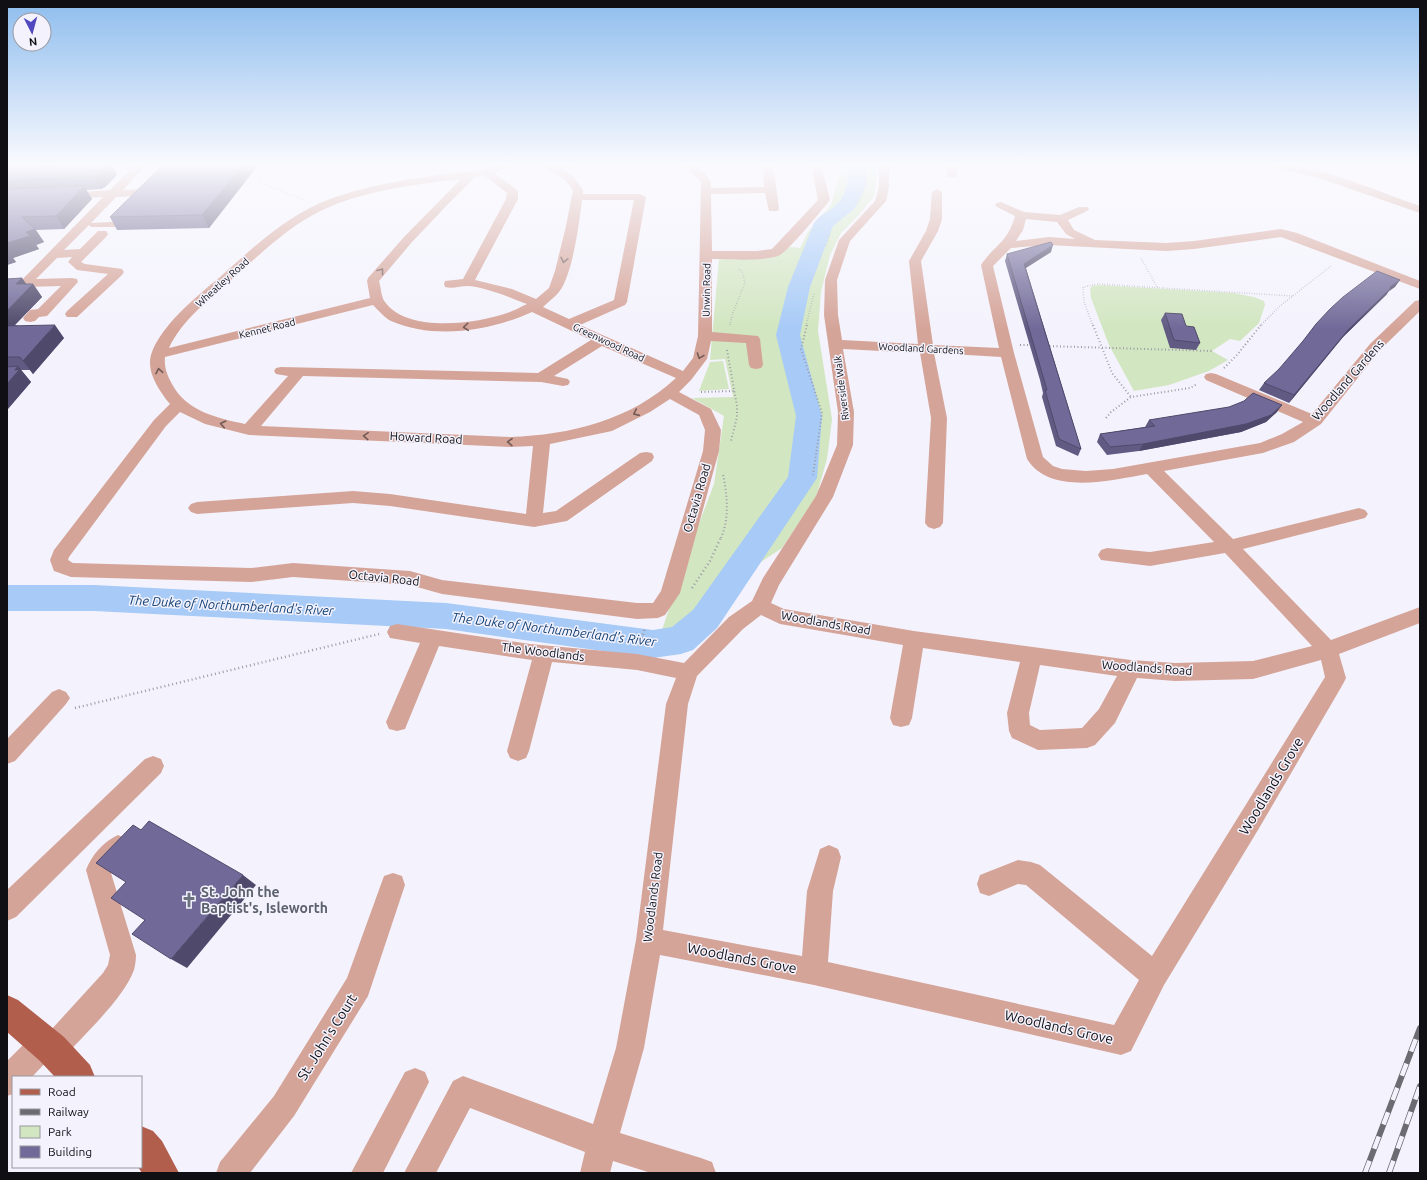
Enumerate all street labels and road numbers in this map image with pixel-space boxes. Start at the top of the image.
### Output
street label: Wheatley Road [193,255,251,309]
street label: Unwin Road [701,263,712,317]
street label: Kennet Road [238,316,297,341]
street label: Greenwood Road [571,321,646,364]
street label: Woodland Gardens [1309,337,1386,423]
street label: Woodland Gardens [878,341,964,356]
street label: Riverside Walk [832,355,851,421]
street label: Howard Road [389,429,463,446]
street label: Octavia Road [680,462,713,534]
street label: Octavia Road [348,567,420,588]
street label: Woodlands Road [780,608,872,637]
street label: The Woodlands [501,640,585,663]
street label: Woodlands Road [1101,658,1193,677]
street label: Woodlands Grove [1236,734,1306,838]
street label: Woodlands Road [641,851,664,943]
street label: Woodlands Grove [686,940,798,976]
street label: St. John's Court [294,991,360,1083]
street label: Woodlands Grove [1003,1007,1115,1047]

